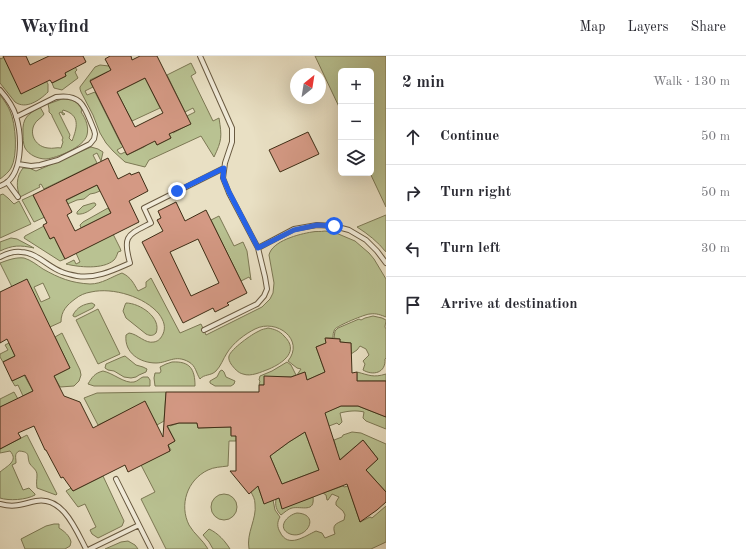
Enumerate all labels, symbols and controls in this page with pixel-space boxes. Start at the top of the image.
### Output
text: Wayfind [20,18,89,37]
text: Map [580,20,606,34]
text: Layers [628,20,669,34]
text: Share [691,20,726,34]
north arrow [290,68,326,104]
map controls [338,68,374,176]
button: + [338,68,374,104]
text: 2 min [402,74,445,91]
text: Walk · 130 m [653,75,730,88]
button: − [338,104,374,140]
icon: ahead [402,126,424,148]
text: Continue [440,129,499,144]
text: 50 m [701,130,730,143]
button: layers [338,140,374,176]
route end [168,182,186,200]
icon: right [402,182,424,204]
text: Turn right [440,185,511,200]
text: 50 m [701,186,730,199]
route start [325,217,343,235]
icon: left [402,238,424,260]
text: Turn left [440,241,500,256]
text: 30 m [701,242,730,255]
icon: arrive [402,294,424,316]
text: Arrive at destination [440,297,578,312]

